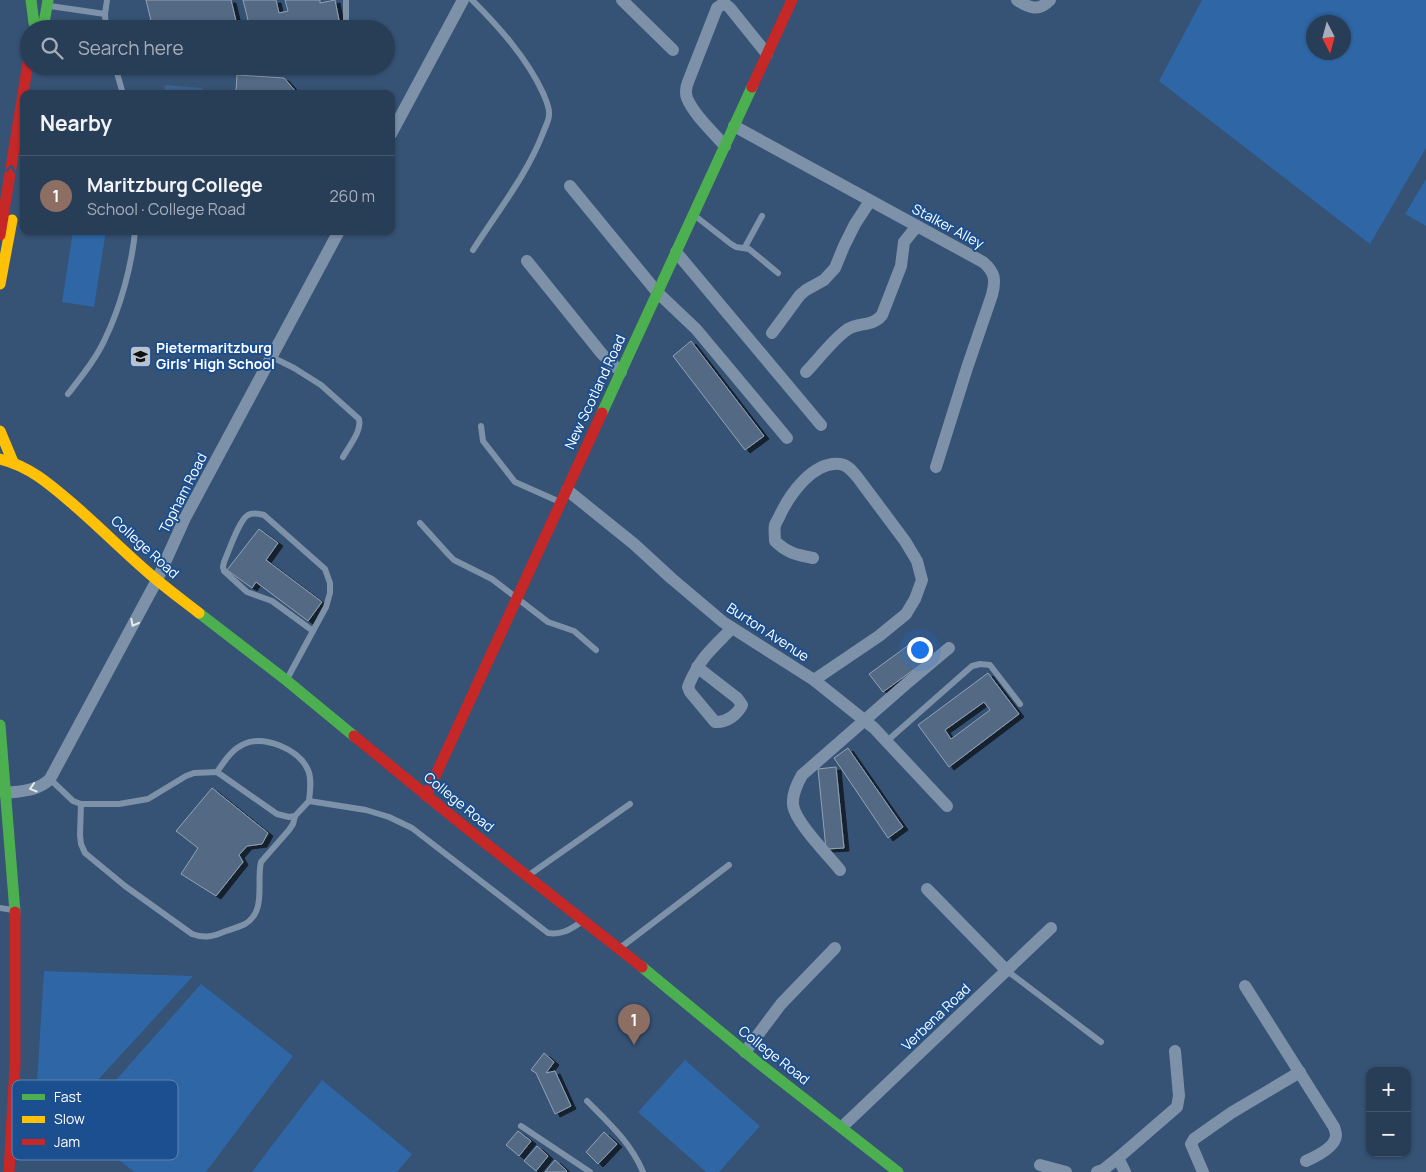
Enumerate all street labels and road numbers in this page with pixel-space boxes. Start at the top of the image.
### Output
street label: Stalker Alley [909,199,988,253]
street label: New Scotland Road [560,331,630,452]
street label: Topham Road [154,449,211,536]
street label: College Road [107,511,183,582]
street label: Burton Avenue [723,598,813,665]
street label: College Road [420,767,499,836]
street label: Verbena Road [897,979,974,1054]
street label: College Road [735,1021,814,1088]

